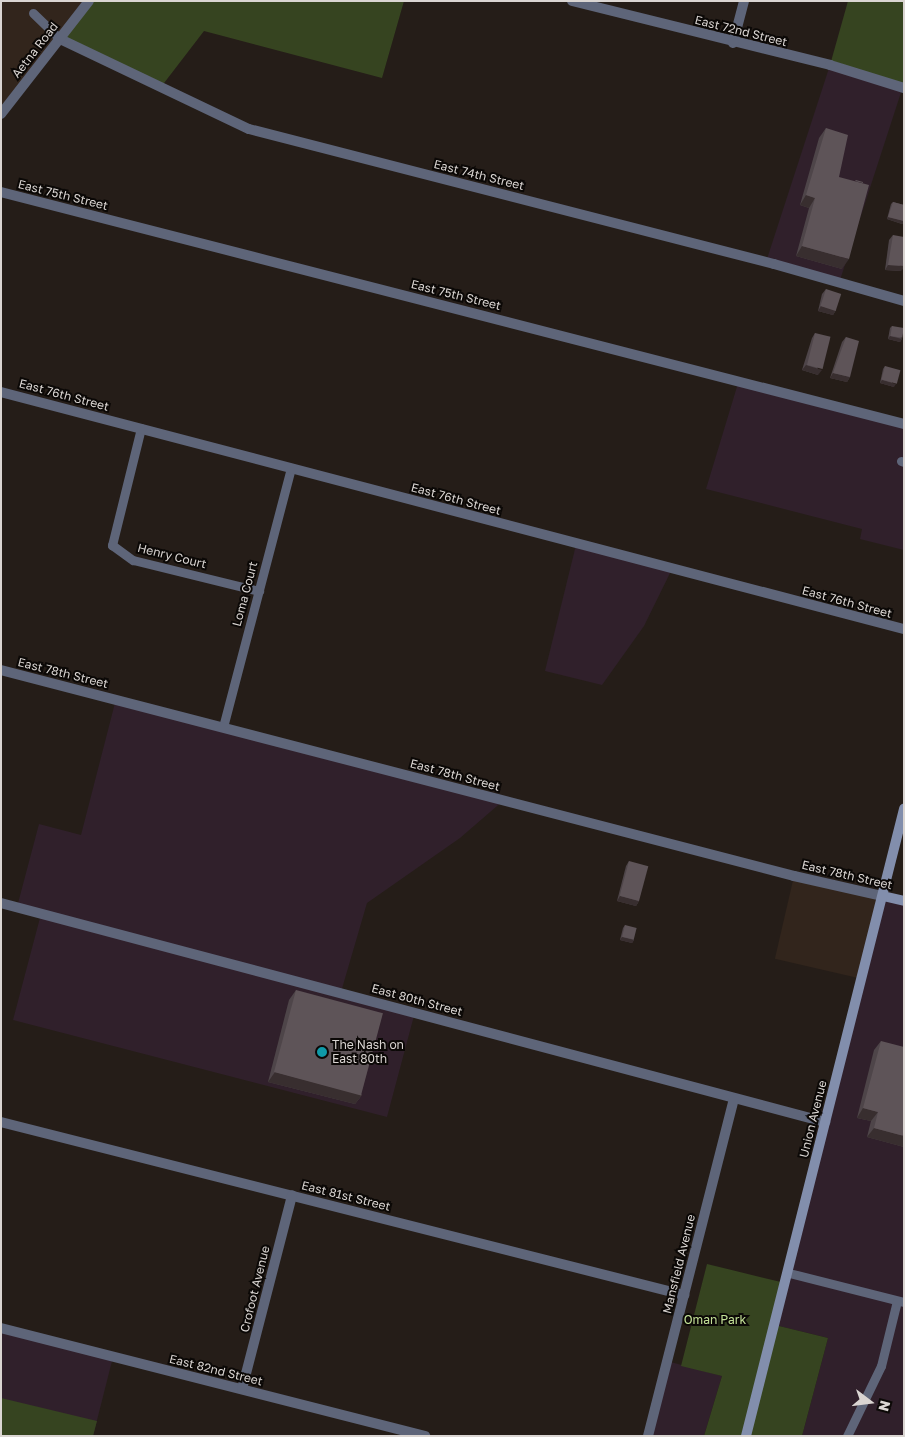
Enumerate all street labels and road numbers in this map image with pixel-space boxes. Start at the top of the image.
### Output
street label: East 72nd Street [693,13,789,49]
street label: Aetna Road [9,19,61,81]
street label: East 74th Street [432,157,526,193]
street label: East 75th Street [17,177,109,213]
street label: East 75th Street [410,277,502,313]
street label: East 76th Street [17,376,111,414]
street label: East 76th Street [409,480,503,518]
street label: Henry Court [136,540,208,572]
street label: Loma Court [229,560,261,628]
street label: East 76th Street [800,583,894,621]
street label: East 78th Street [16,655,110,691]
street label: East 78th Street [408,756,502,794]
street label: East 78th Street [800,858,894,892]
street label: East 80th Street [370,981,464,1019]
street label: Union Avenue [796,1079,830,1159]
street label: East 81st Street [300,1178,392,1214]
street label: Mansfield Avenue [660,1213,698,1315]
street label: Crofoot Avenue [237,1244,273,1334]
street label: East 82nd Street [168,1351,264,1389]

